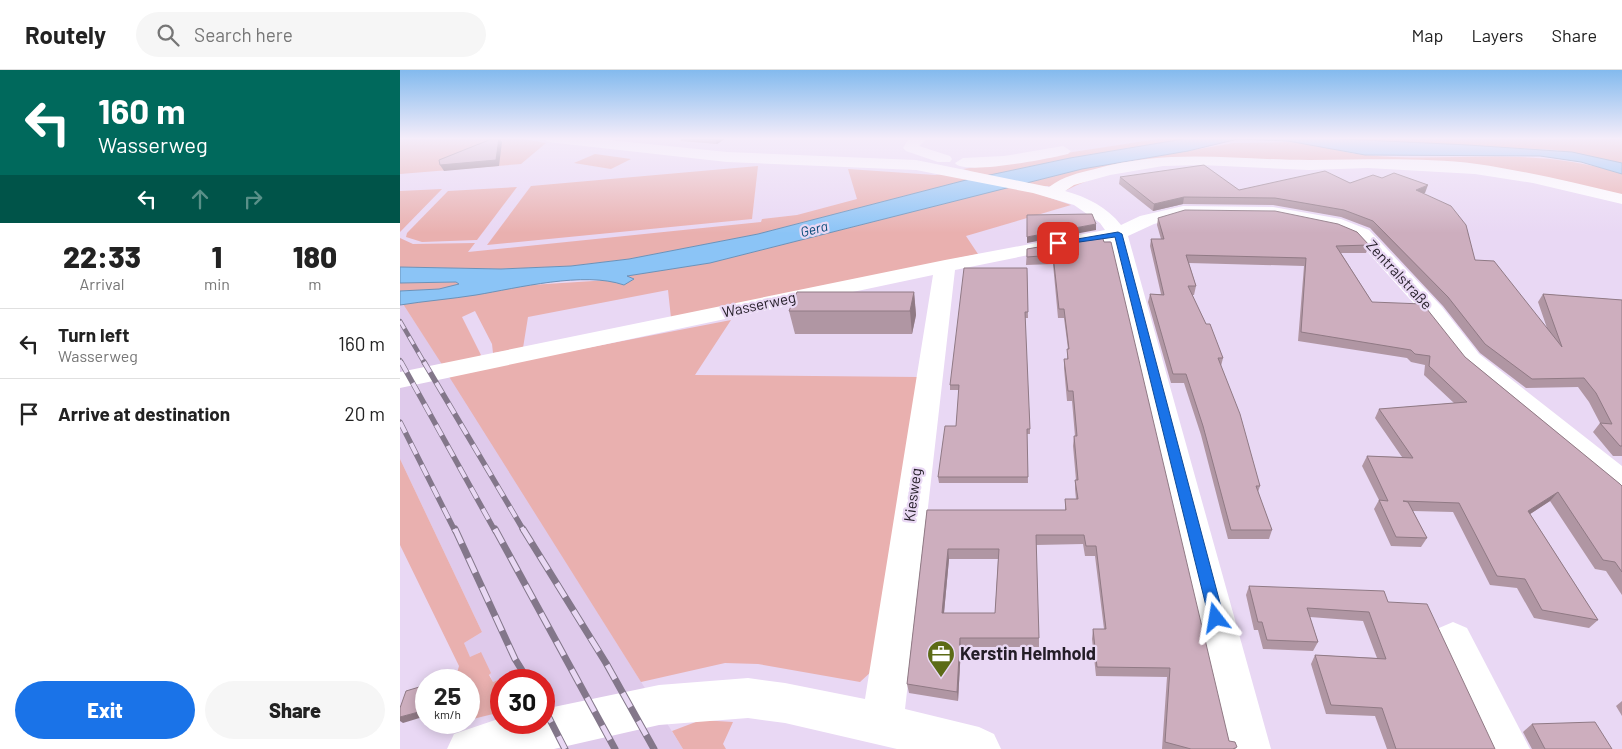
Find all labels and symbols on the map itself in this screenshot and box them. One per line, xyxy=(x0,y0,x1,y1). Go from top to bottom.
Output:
water label: Gera xyxy=(798,217,829,240)
pin xyxy=(1037,222,1079,264)
street label: Zentralstraße xyxy=(1363,236,1436,313)
street label: Wasserweg xyxy=(720,287,797,321)
street label: Kiesweg xyxy=(899,467,925,523)
position arrow xyxy=(1189,591,1241,643)
office icon: Kerstin Helmhold xyxy=(926,639,956,678)
place label: Kerstin Helmhold xyxy=(960,642,1096,664)
speed limit sign: 30 xyxy=(490,669,555,734)

